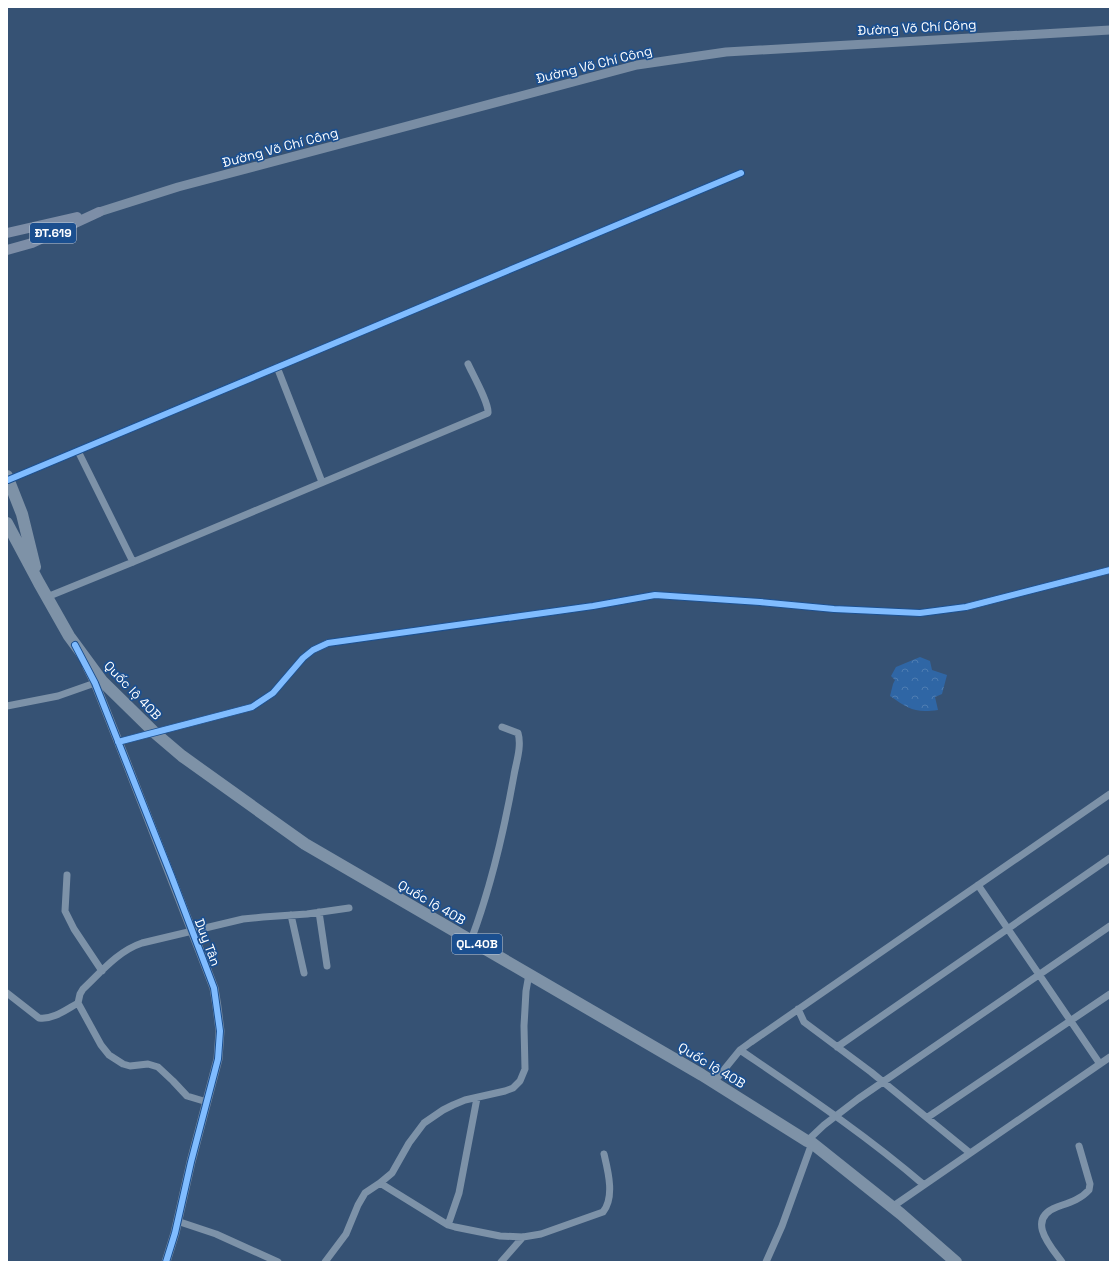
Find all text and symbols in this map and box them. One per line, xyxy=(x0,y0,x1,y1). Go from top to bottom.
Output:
street label: Đường Võ Chí Công xyxy=(857,16,977,39)
street label: Đường Võ Chí Công xyxy=(534,42,654,87)
street label: Đường Võ Chí Công xyxy=(220,124,340,171)
road number: ĐT.619 xyxy=(30,223,76,243)
street label: Quốc lộ 40B xyxy=(100,657,165,723)
street label: Quốc lộ 40B xyxy=(395,876,469,929)
street label: Duy Tân xyxy=(191,916,224,968)
road number: QL.40B xyxy=(452,934,502,954)
street label: Quốc lộ 40B xyxy=(675,1039,748,1092)

